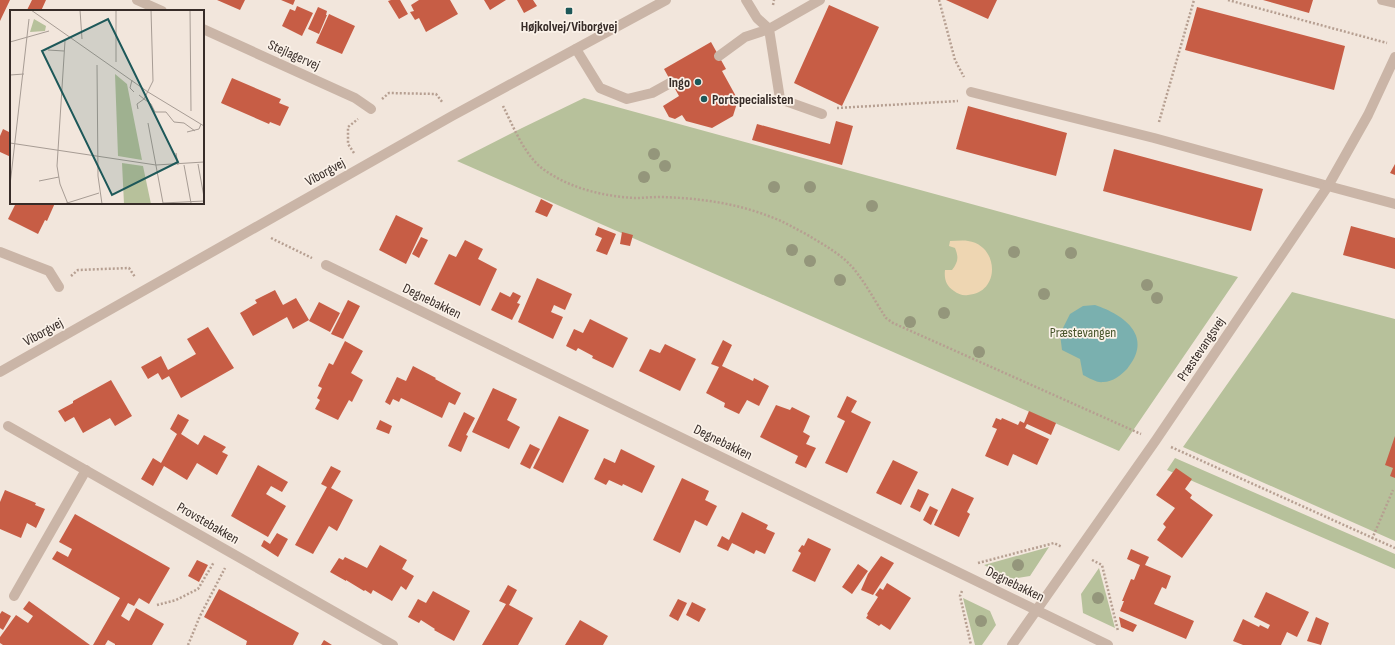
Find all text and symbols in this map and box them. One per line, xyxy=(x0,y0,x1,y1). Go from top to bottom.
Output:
marker: Højkolvej/Viborgvej xyxy=(564,6,574,16)
inset map xyxy=(10,10,204,204)
place label: Højkolvej/Viborgvej xyxy=(521,18,618,35)
street label: Stejlagervej xyxy=(265,36,323,74)
place label: Ingo xyxy=(669,74,690,91)
marker: Ingo xyxy=(693,77,703,87)
place label: Portspecialisten xyxy=(712,91,794,108)
marker: Portspecialisten xyxy=(699,94,709,104)
street label: Viborgvej xyxy=(302,154,348,190)
street label: Degnebakken xyxy=(400,280,464,322)
street label: Viborgvej xyxy=(20,314,66,350)
street label: Præstevangsvej xyxy=(1173,314,1229,384)
park label: Præstevangen xyxy=(1050,324,1116,341)
street label: Degnebakken xyxy=(691,421,755,463)
street label: Provstebakken xyxy=(174,498,242,548)
street label: Degnebakken xyxy=(983,563,1047,605)

